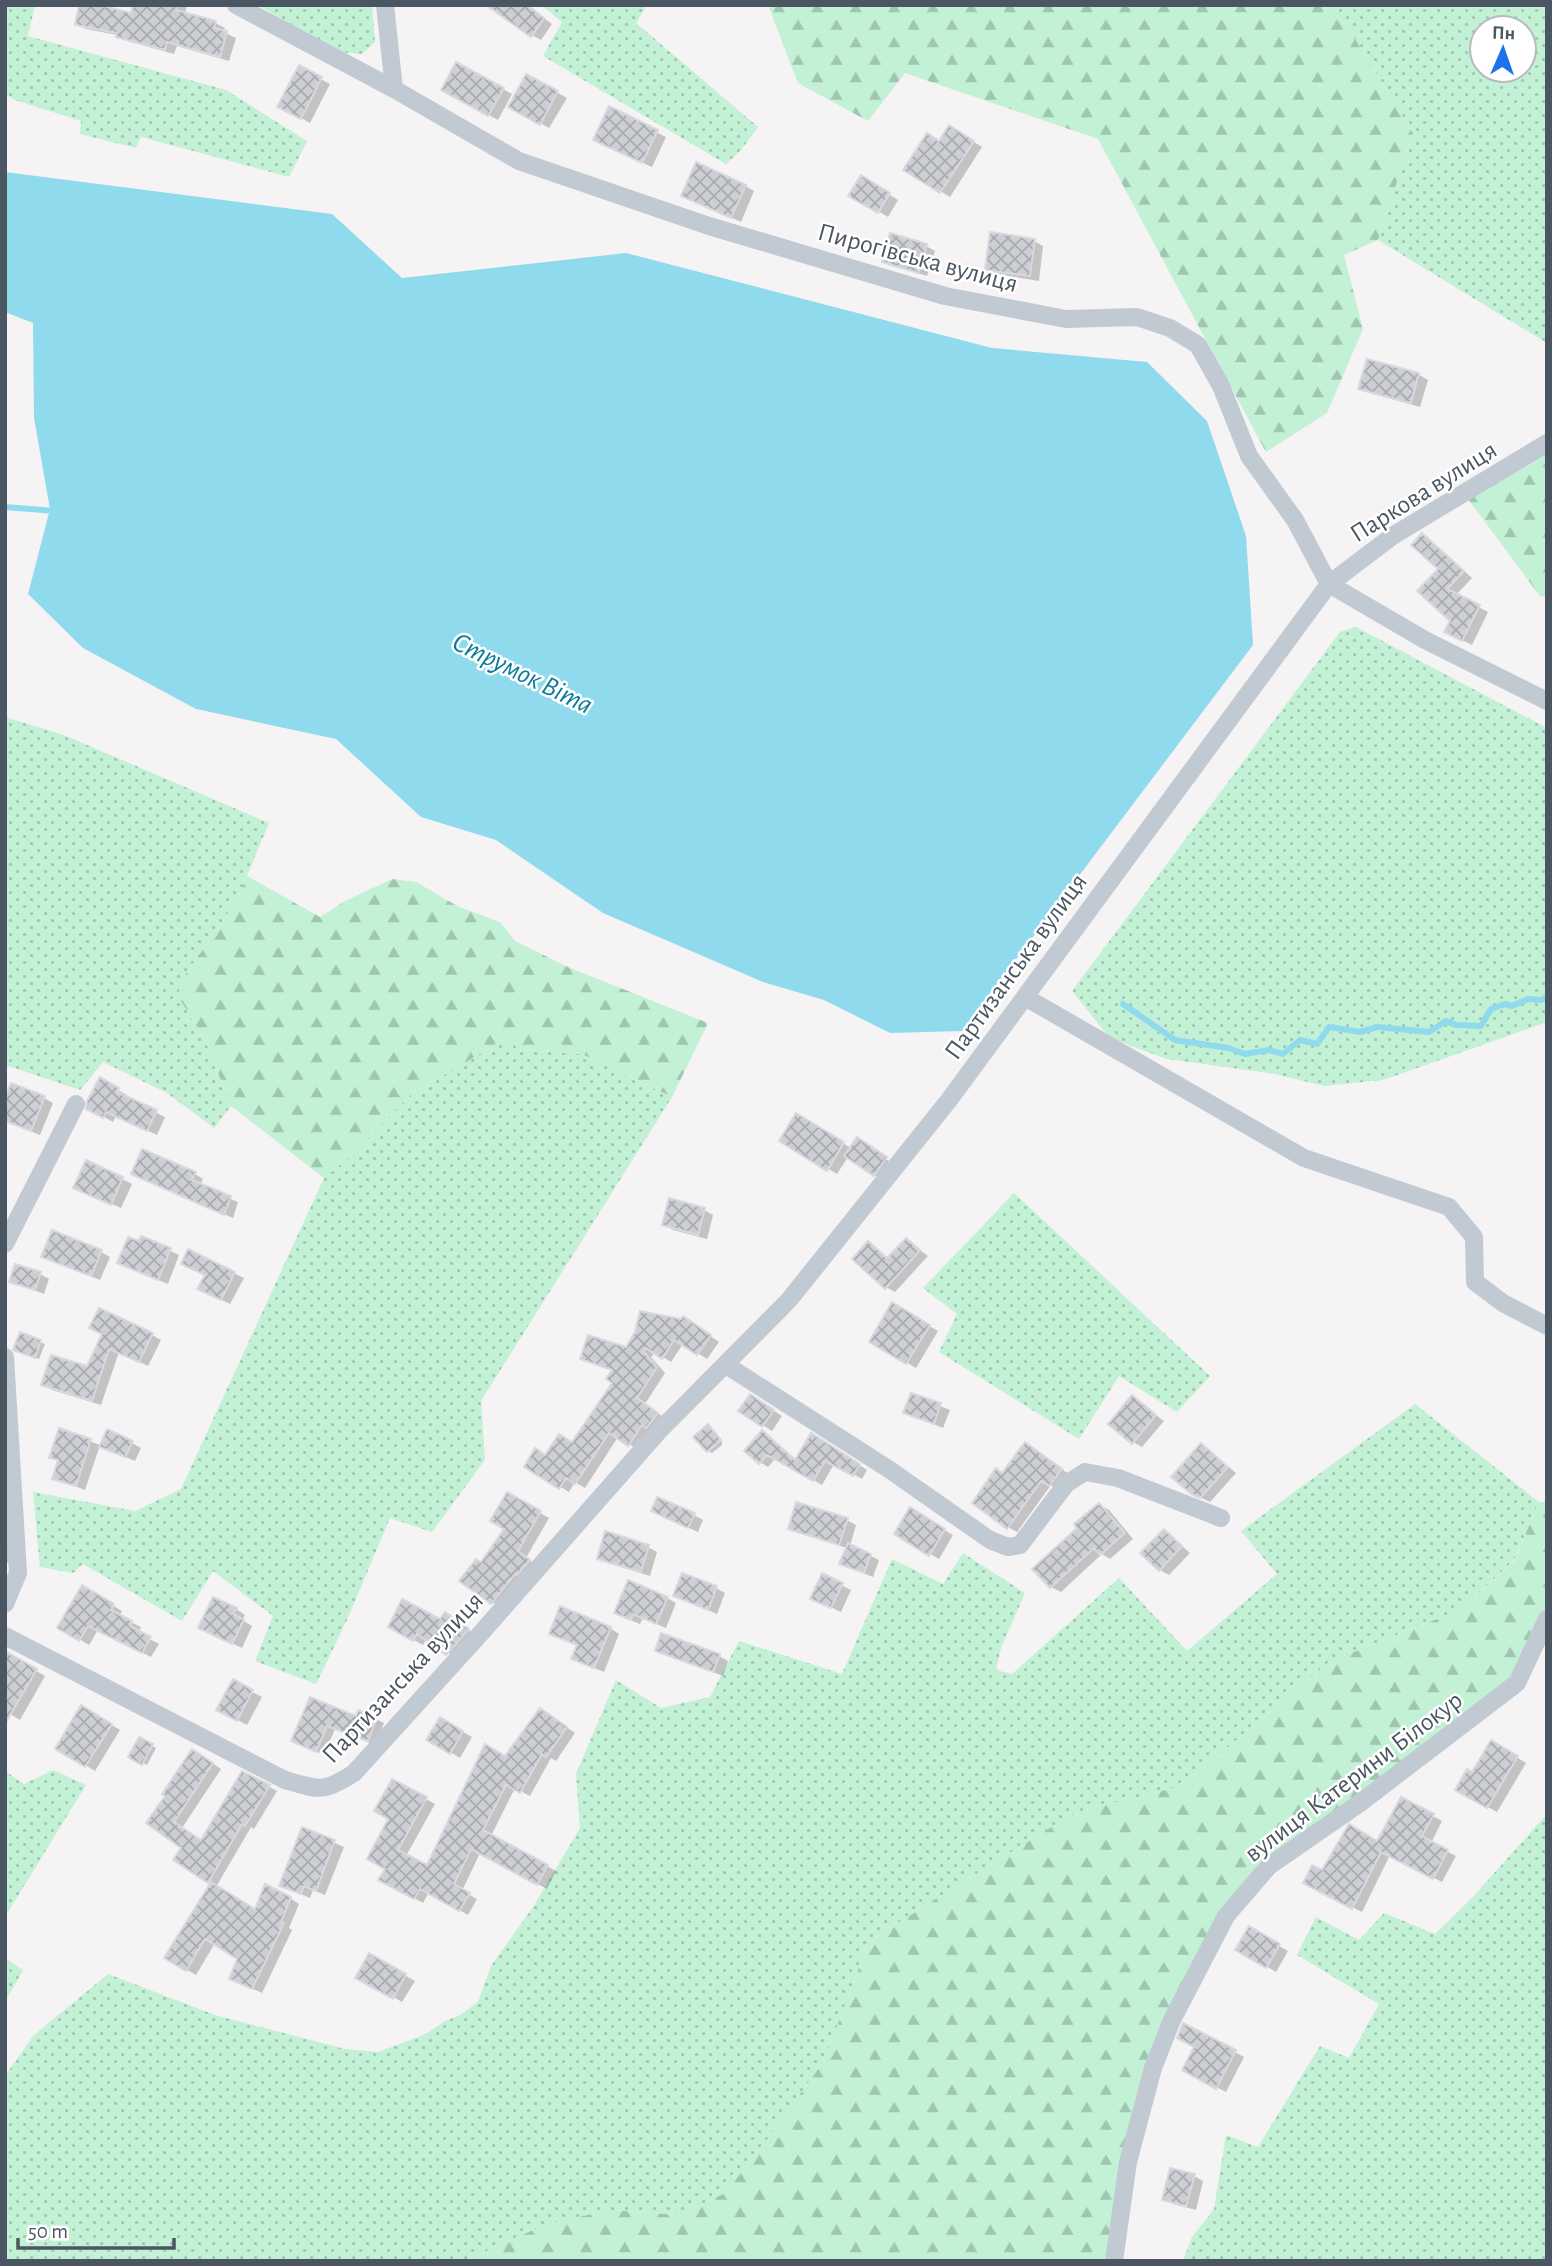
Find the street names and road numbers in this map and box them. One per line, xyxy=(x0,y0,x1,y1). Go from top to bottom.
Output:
street label: Пирогівська вулиця xyxy=(815,219,1021,297)
street label: Паркова вулиця xyxy=(1346,436,1501,547)
street label: Партизанська вулиця xyxy=(940,869,1092,1064)
street label: Партизанська вулиця xyxy=(317,1587,488,1768)
street label: вулиця Катерини Білокур xyxy=(1240,1687,1467,1867)

